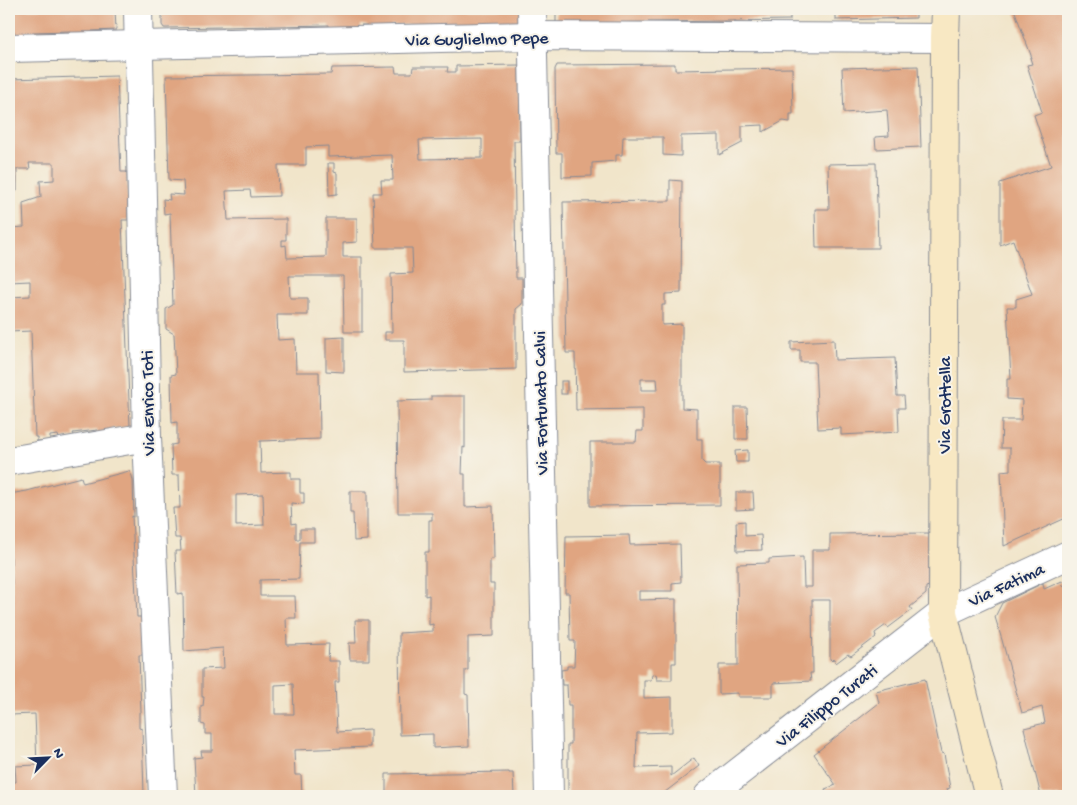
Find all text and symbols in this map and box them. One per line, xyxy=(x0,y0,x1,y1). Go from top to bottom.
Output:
street label: Via Guglielmo Pepe xyxy=(404,29,549,52)
street label: Via Fortunato Calvi xyxy=(531,331,554,476)
street label: Via Enrico Toti xyxy=(138,350,161,457)
street label: Via Grottella xyxy=(936,355,957,455)
street label: Via Fatima xyxy=(965,559,1049,613)
street label: Via Filippo Turati xyxy=(772,661,883,754)
north arrow xyxy=(22,732,72,782)
text: N xyxy=(48,746,67,761)

